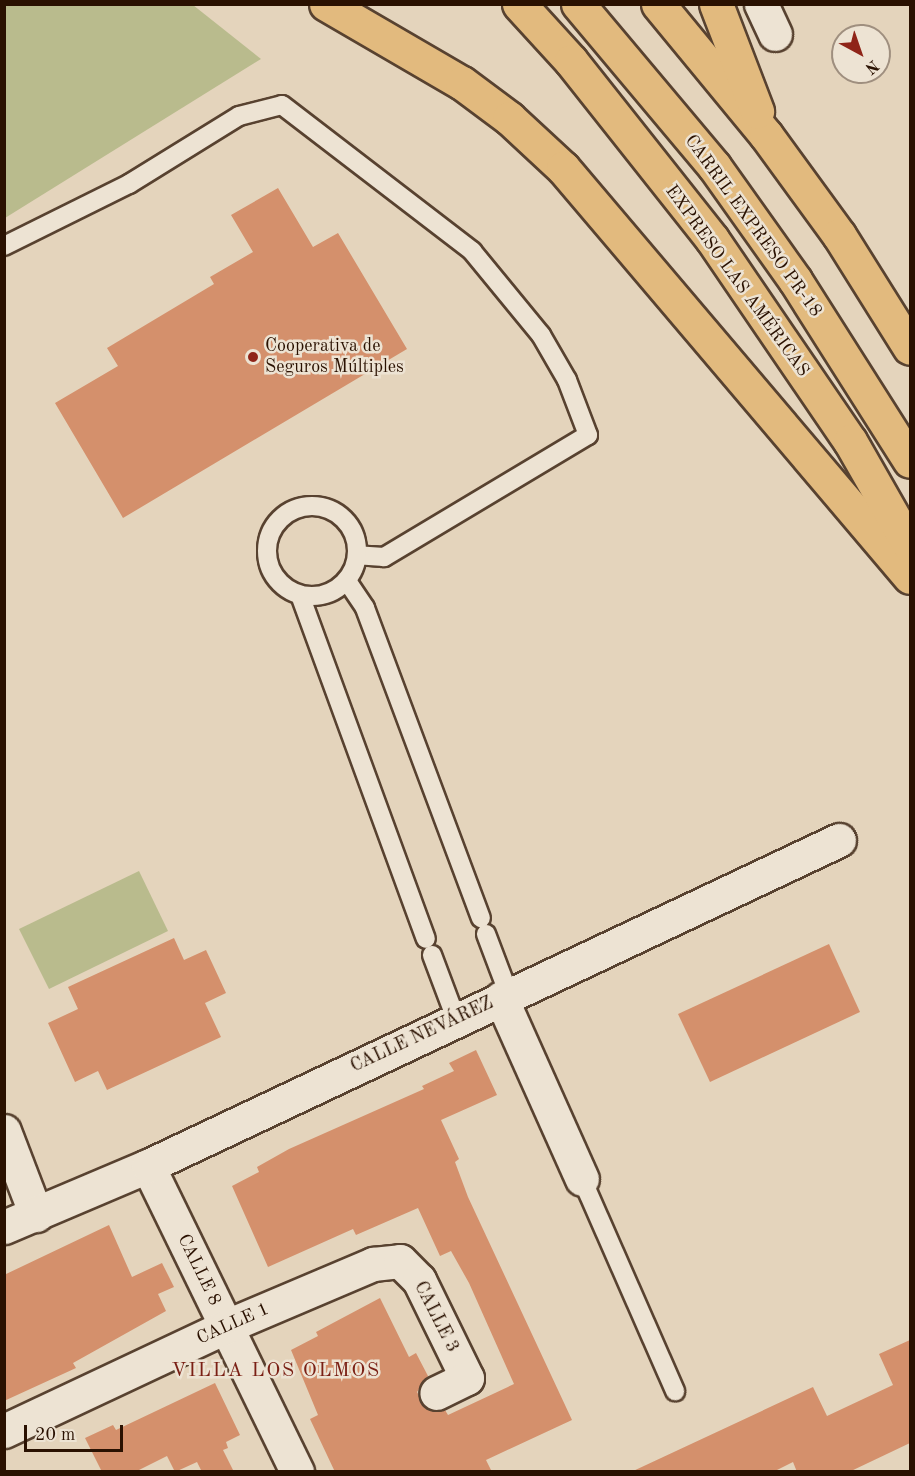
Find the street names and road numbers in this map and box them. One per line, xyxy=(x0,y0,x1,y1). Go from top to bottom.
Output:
street label: CARRIL EXPRESO PR-18 xyxy=(680,131,826,321)
street label: EXPRESO LAS AMÉRICAS xyxy=(660,181,814,381)
street label: CALLE NEVÁREZ xyxy=(347,992,497,1078)
street label: CALLE 8 xyxy=(172,1231,226,1309)
street label: CALLE 3 xyxy=(409,1278,463,1356)
street label: CALLE 1 xyxy=(193,1298,273,1350)

